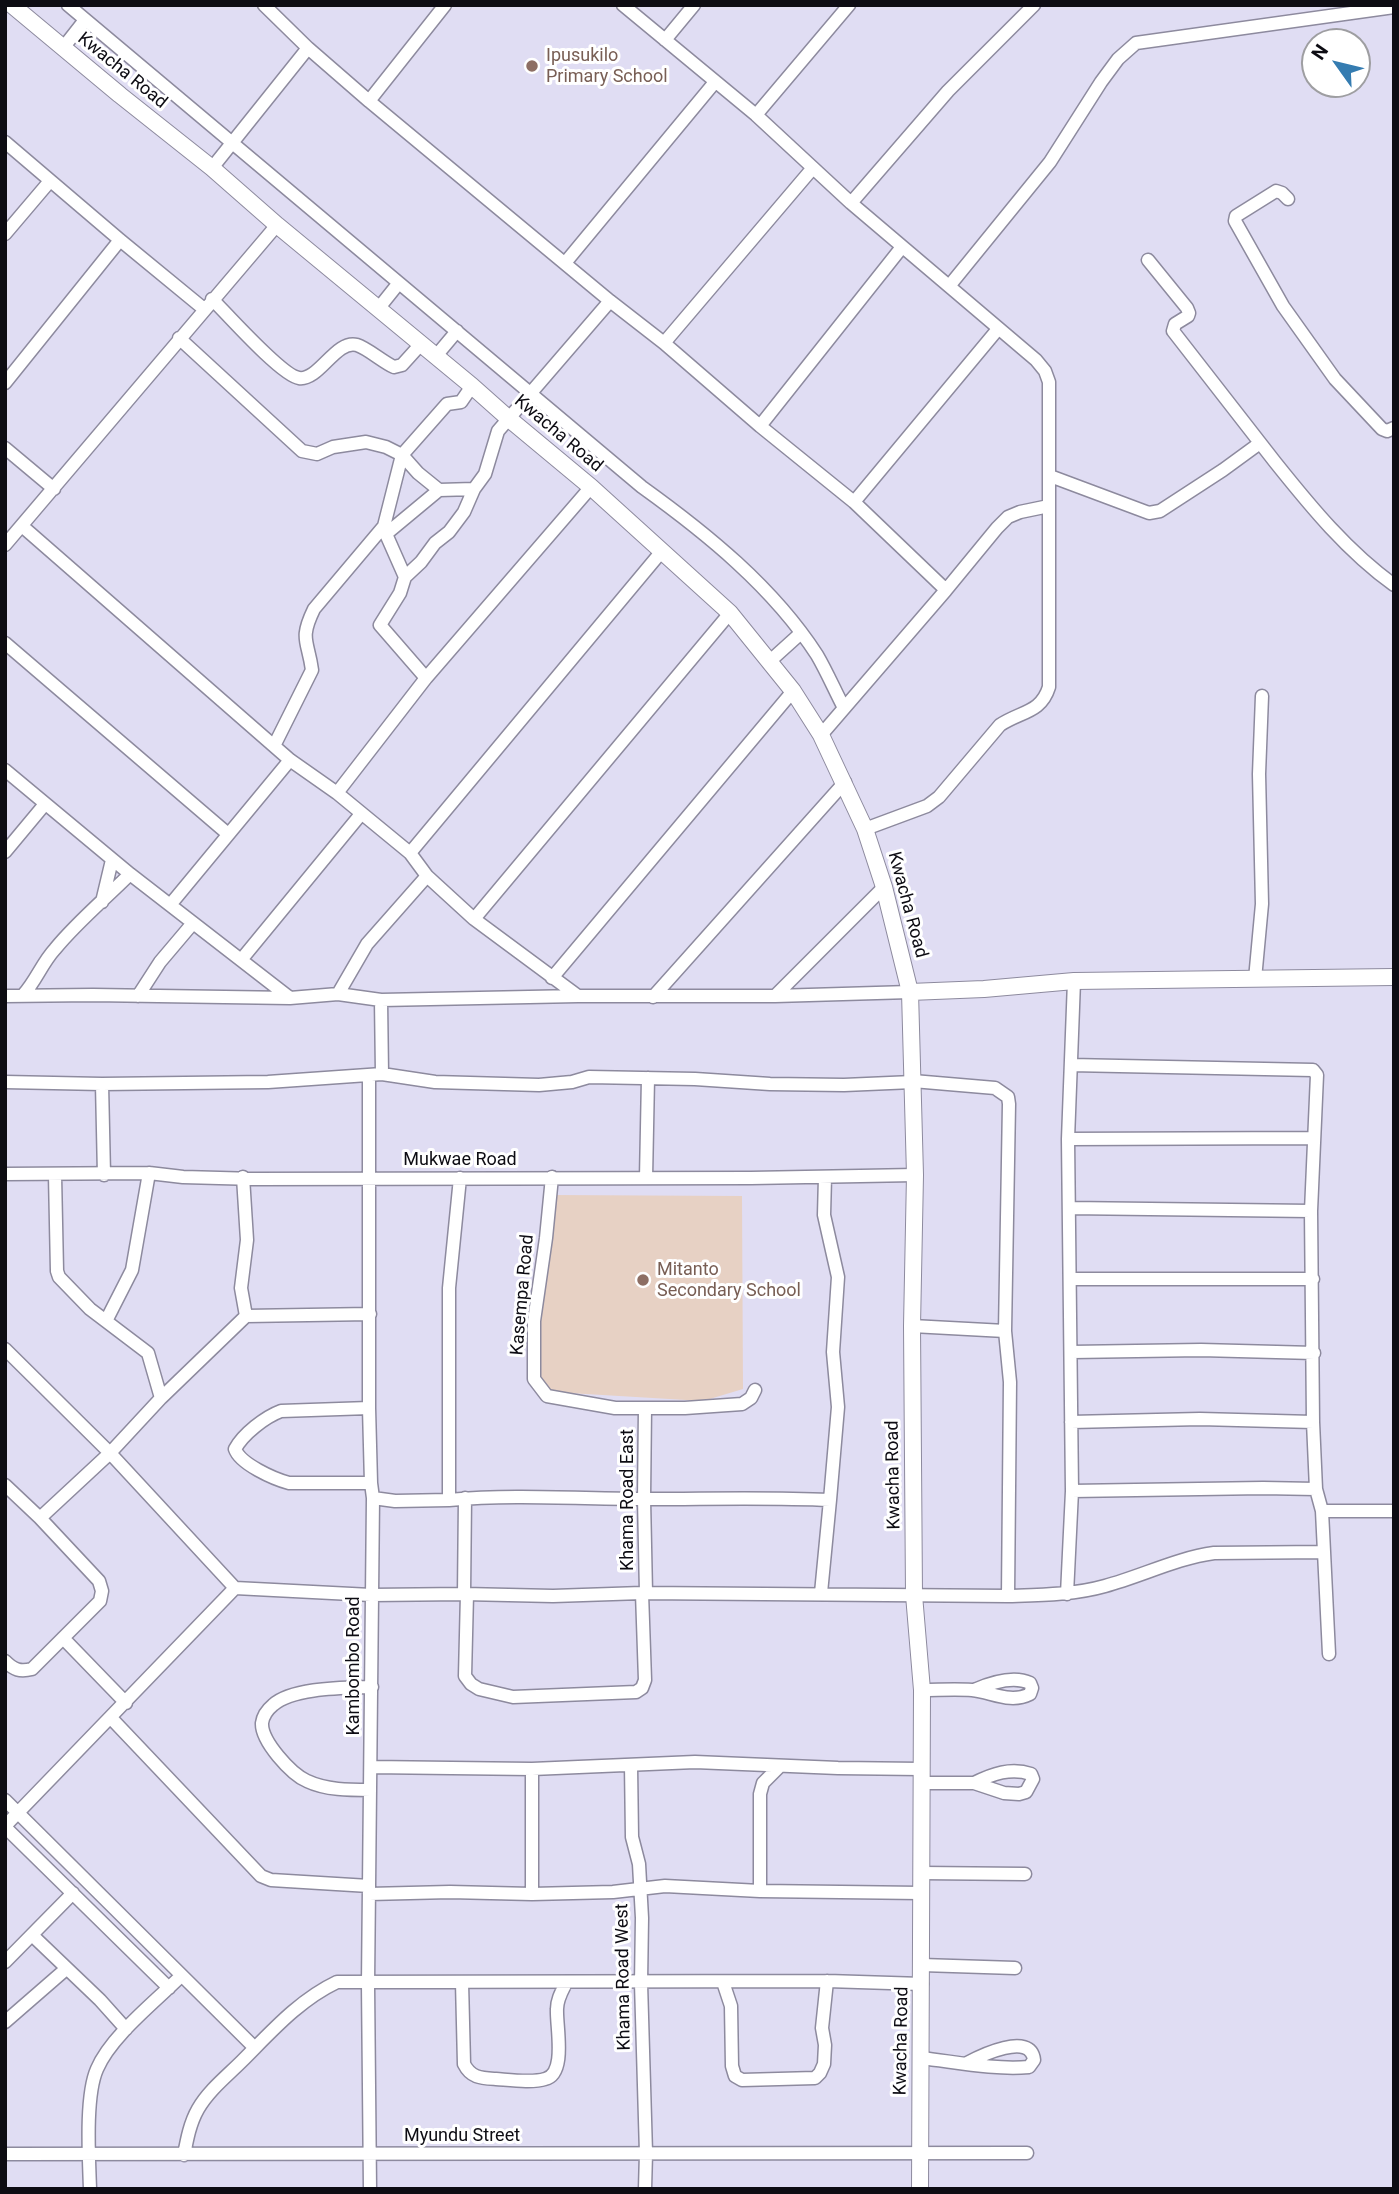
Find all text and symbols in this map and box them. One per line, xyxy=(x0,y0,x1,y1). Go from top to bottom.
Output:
street label: Kwacha Road xyxy=(73,28,171,114)
north arrow xyxy=(1301,28,1371,98)
text: N xyxy=(1307,40,1333,64)
place label: Ipusukilo Primary School xyxy=(546,45,668,88)
marker: Ipusukilo Primary School xyxy=(524,58,540,74)
street label: Kwacha Road xyxy=(509,391,607,477)
street label: Kwacha Road xyxy=(882,850,932,960)
street label: Mukwae Road xyxy=(403,1149,517,1171)
street label: Kasempa Road xyxy=(507,1234,539,1356)
place label: Mitanto Secondary School xyxy=(657,1259,801,1302)
marker: Mitanto Secondary School xyxy=(635,1272,651,1288)
street label: Kwacha Road xyxy=(882,1420,906,1530)
street label: Khama Road East xyxy=(617,1429,639,1571)
street label: Kambombo Road xyxy=(343,1596,365,1736)
street label: Khama Road West xyxy=(612,1903,636,2051)
street label: Kwacha Road xyxy=(890,1986,914,2096)
street label: Myundu Street xyxy=(404,2125,520,2147)

